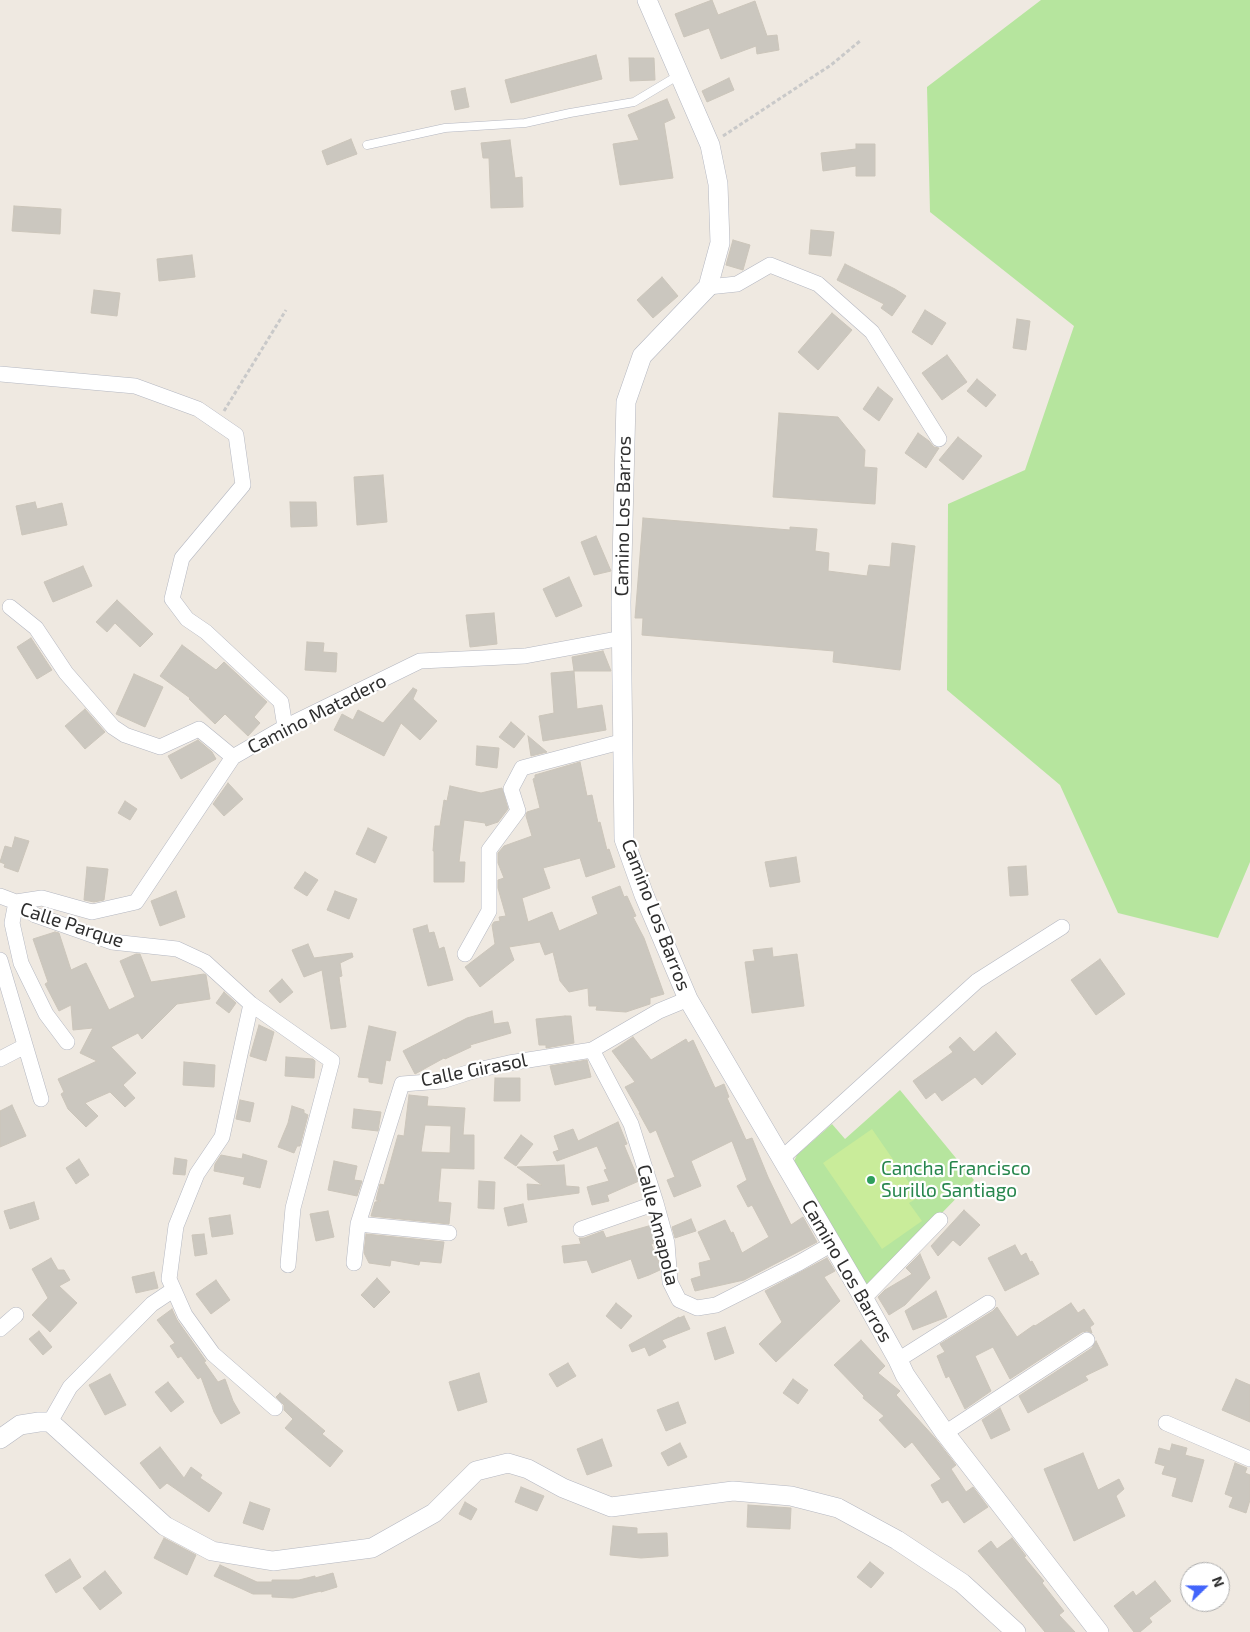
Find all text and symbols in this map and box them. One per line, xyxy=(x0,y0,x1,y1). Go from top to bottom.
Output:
street label: Camino Los Barros xyxy=(610,435,636,597)
street label: Camino Matadero xyxy=(244,669,390,759)
street label: Camino Los Barros xyxy=(617,836,695,994)
street label: Calle Parque xyxy=(17,897,127,953)
street label: Calle Girasol xyxy=(419,1049,529,1091)
place label: Cancha Francisco Surillo Santiago xyxy=(881,1158,1031,1202)
street label: Calle Amapola xyxy=(632,1162,684,1288)
marker: Cancha Francisco Surillo Santiago xyxy=(865,1174,877,1186)
street label: Camino Los Barros xyxy=(797,1196,897,1346)
north arrow xyxy=(1180,1562,1230,1612)
text: N xyxy=(1209,1574,1228,1589)

